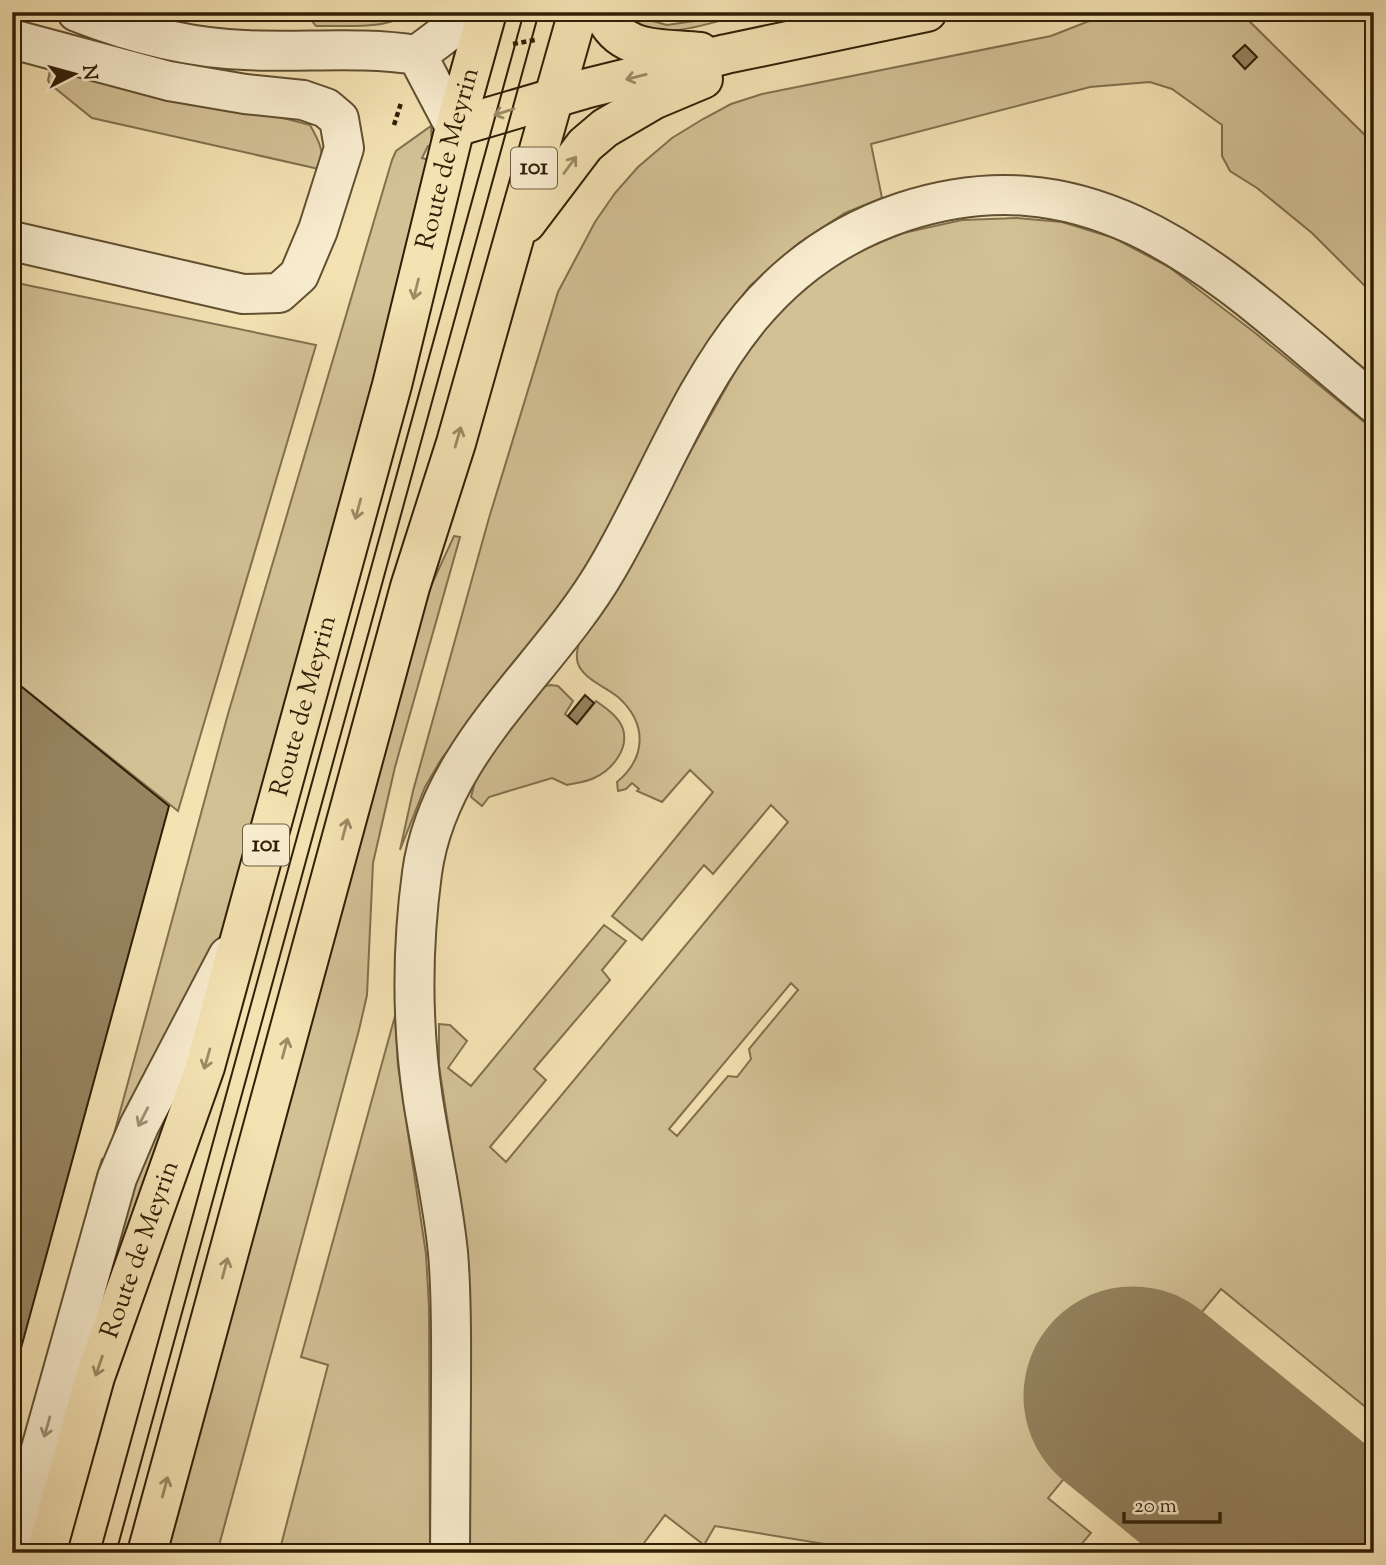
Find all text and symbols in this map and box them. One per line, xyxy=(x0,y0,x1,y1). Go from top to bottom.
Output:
north arrow xyxy=(38,38,108,108)
street label: Route de Meyrin xyxy=(407,63,489,253)
text: N xyxy=(74,64,103,81)
one-way arrow xyxy=(625,71,648,84)
one-way arrow xyxy=(494,107,516,119)
road number: 101 xyxy=(511,148,557,188)
one-way arrow xyxy=(563,156,577,175)
one-way arrow xyxy=(408,277,421,299)
one-way arrow xyxy=(452,426,465,448)
one-way arrow xyxy=(351,497,364,519)
street label: Route de Meyrin xyxy=(261,611,347,801)
one-way arrow xyxy=(339,818,352,840)
road number: 101 xyxy=(243,824,289,866)
one-way arrow xyxy=(279,1037,292,1060)
one-way arrow xyxy=(199,1047,212,1069)
one-way arrow xyxy=(136,1106,150,1127)
street label: Route de Meyrin xyxy=(92,1155,189,1344)
one-way arrow xyxy=(219,1257,232,1279)
one-way arrow xyxy=(92,1354,104,1376)
one-way arrow xyxy=(40,1416,53,1438)
one-way arrow xyxy=(159,1476,172,1498)
scale bar xyxy=(1124,1481,1220,1525)
text: 20 m xyxy=(1134,1492,1177,1522)

